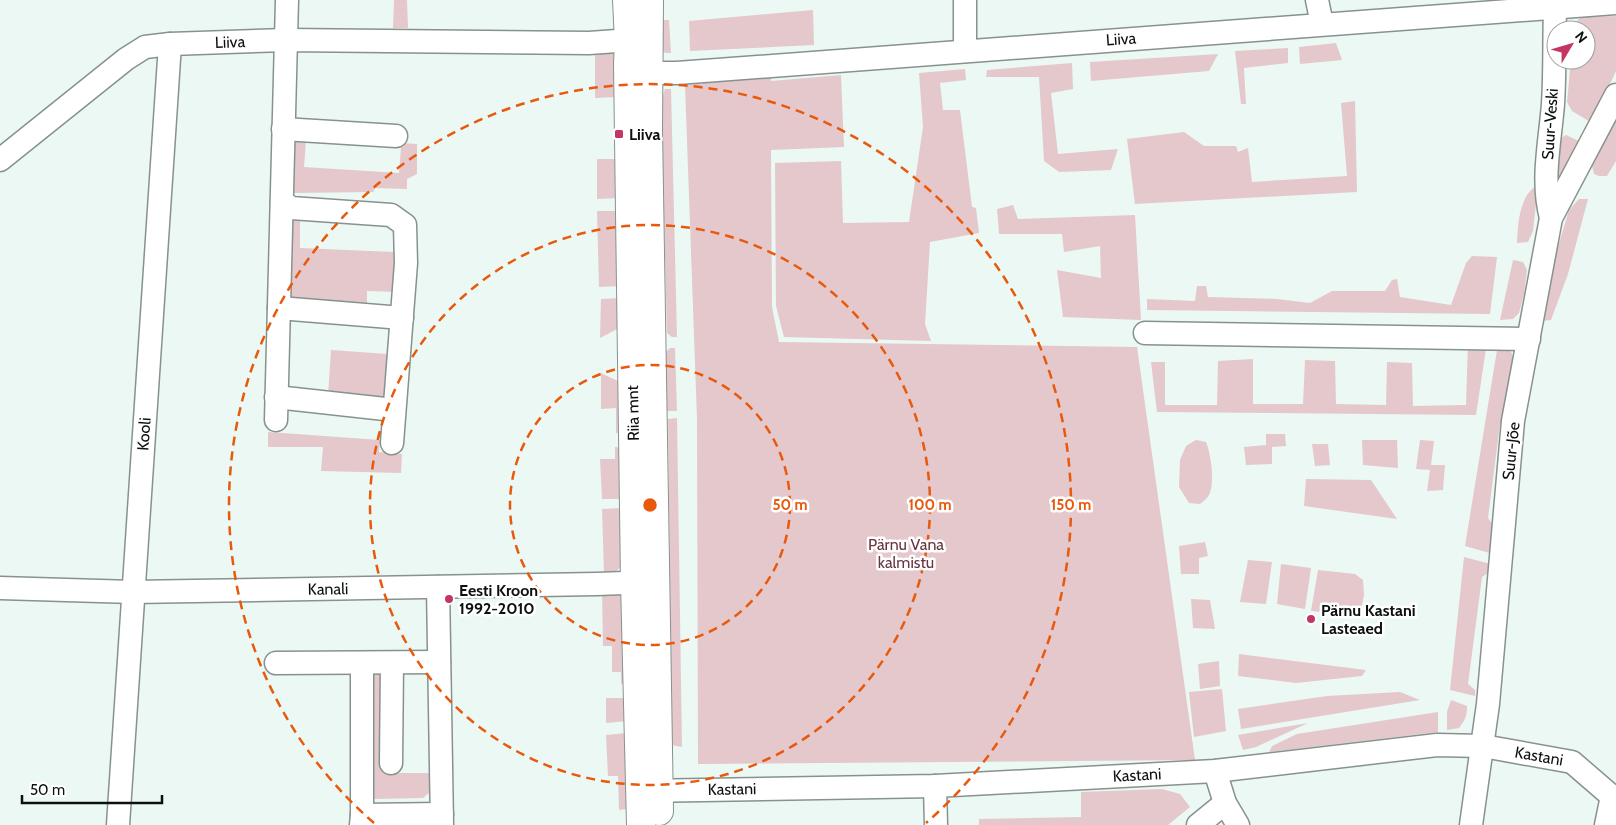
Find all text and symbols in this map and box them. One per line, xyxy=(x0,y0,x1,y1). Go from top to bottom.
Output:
north arrow xyxy=(1546,20,1596,70)
street label: Liiva xyxy=(1105,28,1137,50)
text: N xyxy=(1571,28,1591,46)
street label: Liiva xyxy=(215,32,246,52)
street label: Suur-Veski xyxy=(1538,88,1562,160)
place label: Liiva xyxy=(629,125,661,144)
marker: Liiva xyxy=(613,128,625,140)
street label: Riia mnt xyxy=(623,384,643,441)
street label: Kooli xyxy=(133,417,155,451)
street label: Suur-Jõe xyxy=(1499,421,1523,481)
centre of rings xyxy=(641,496,659,514)
text: 50 m xyxy=(772,496,808,514)
text: 100 m xyxy=(908,496,952,514)
text: 150 m xyxy=(1051,496,1091,514)
park label: Pärnu Vana kalmistu xyxy=(868,535,944,572)
street label: Kanali xyxy=(308,579,348,599)
place label: Eesti Kroon 1992-2010 xyxy=(459,581,538,618)
marker: Eesti Kroon 1992-2010 xyxy=(443,593,455,605)
place label: Pärnu Kastani Lasteaed xyxy=(1321,601,1416,638)
marker: Pärnu Kastani Lasteaed xyxy=(1305,613,1317,625)
street label: Kastani xyxy=(1513,742,1565,770)
street label: Kastani xyxy=(1112,764,1162,786)
scale bar xyxy=(22,772,162,804)
street label: Kastani xyxy=(707,779,757,799)
text: 50 m xyxy=(30,781,65,799)

